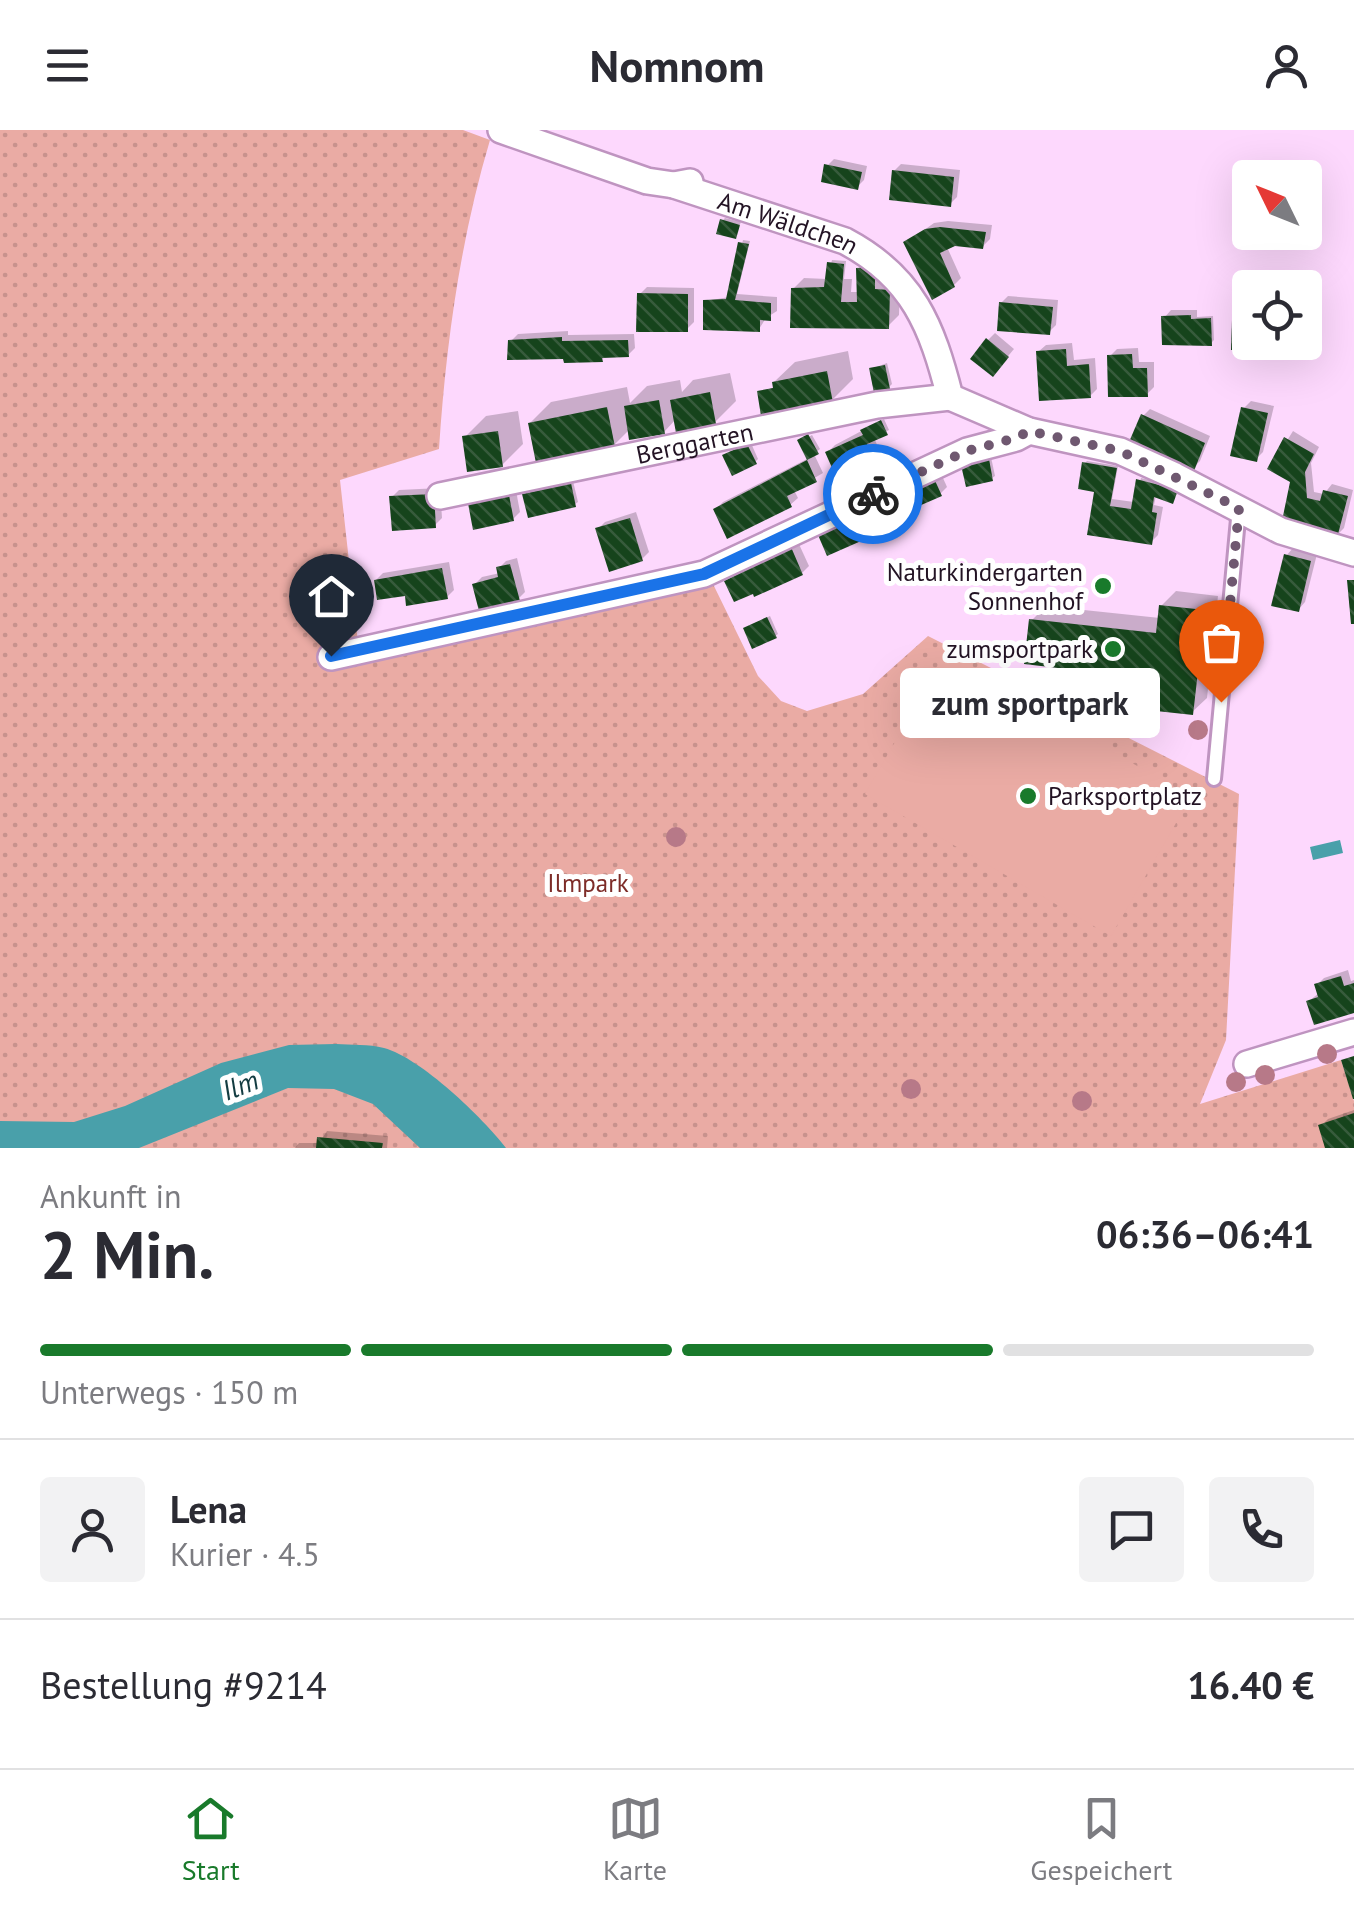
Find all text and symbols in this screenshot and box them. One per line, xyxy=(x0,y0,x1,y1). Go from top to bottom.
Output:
text: Nomnom xyxy=(590,36,764,94)
icon: menu xyxy=(40,38,95,93)
icon: person xyxy=(1259,38,1314,93)
north arrow xyxy=(1232,160,1322,250)
map controls xyxy=(1232,160,1322,360)
street label: Am Wäldchen xyxy=(714,184,864,261)
button: locate xyxy=(1232,270,1322,360)
street label: Berggarten xyxy=(633,415,756,471)
courier xyxy=(823,444,923,544)
icon: bike xyxy=(846,467,901,522)
pin xyxy=(289,554,374,657)
place label: Naturkindergarten Sonnenhof xyxy=(887,556,1084,617)
icon: home xyxy=(304,569,359,624)
marker: Naturkindergarten Sonnenhof xyxy=(1092,575,1114,597)
pin xyxy=(1179,600,1264,703)
icon: bag xyxy=(1194,615,1249,670)
place label: zumsportpark xyxy=(946,633,1093,665)
marker: zumsportpark xyxy=(1102,638,1124,660)
callout: zum sportpark xyxy=(901,667,1161,737)
text: zum sportpark xyxy=(931,682,1129,724)
place label: Parksportplatz xyxy=(1048,780,1202,812)
marker: Parksportplatz xyxy=(1017,785,1039,807)
park label: Ilmpark xyxy=(547,867,629,899)
water label: Ilm xyxy=(216,1061,264,1108)
text: Ankunft in xyxy=(40,1175,181,1217)
text: 06:36–06:41 xyxy=(1096,1209,1314,1258)
text: 2 Min. xyxy=(40,1212,214,1296)
text: Unterwegs · 150 m xyxy=(40,1371,298,1413)
button: person xyxy=(40,1477,145,1582)
button: chat xyxy=(1079,1477,1184,1582)
button: phone xyxy=(1209,1477,1314,1582)
text: Lena xyxy=(170,1484,247,1533)
text: Kurier · 4.5 xyxy=(170,1533,320,1575)
text: Bestellung #9214 xyxy=(40,1660,327,1709)
text: 16.40 € xyxy=(1187,1660,1314,1709)
tab: Start xyxy=(182,1791,240,1888)
tab: Karte xyxy=(603,1791,667,1888)
tab: Gespeichert xyxy=(1030,1791,1172,1888)

